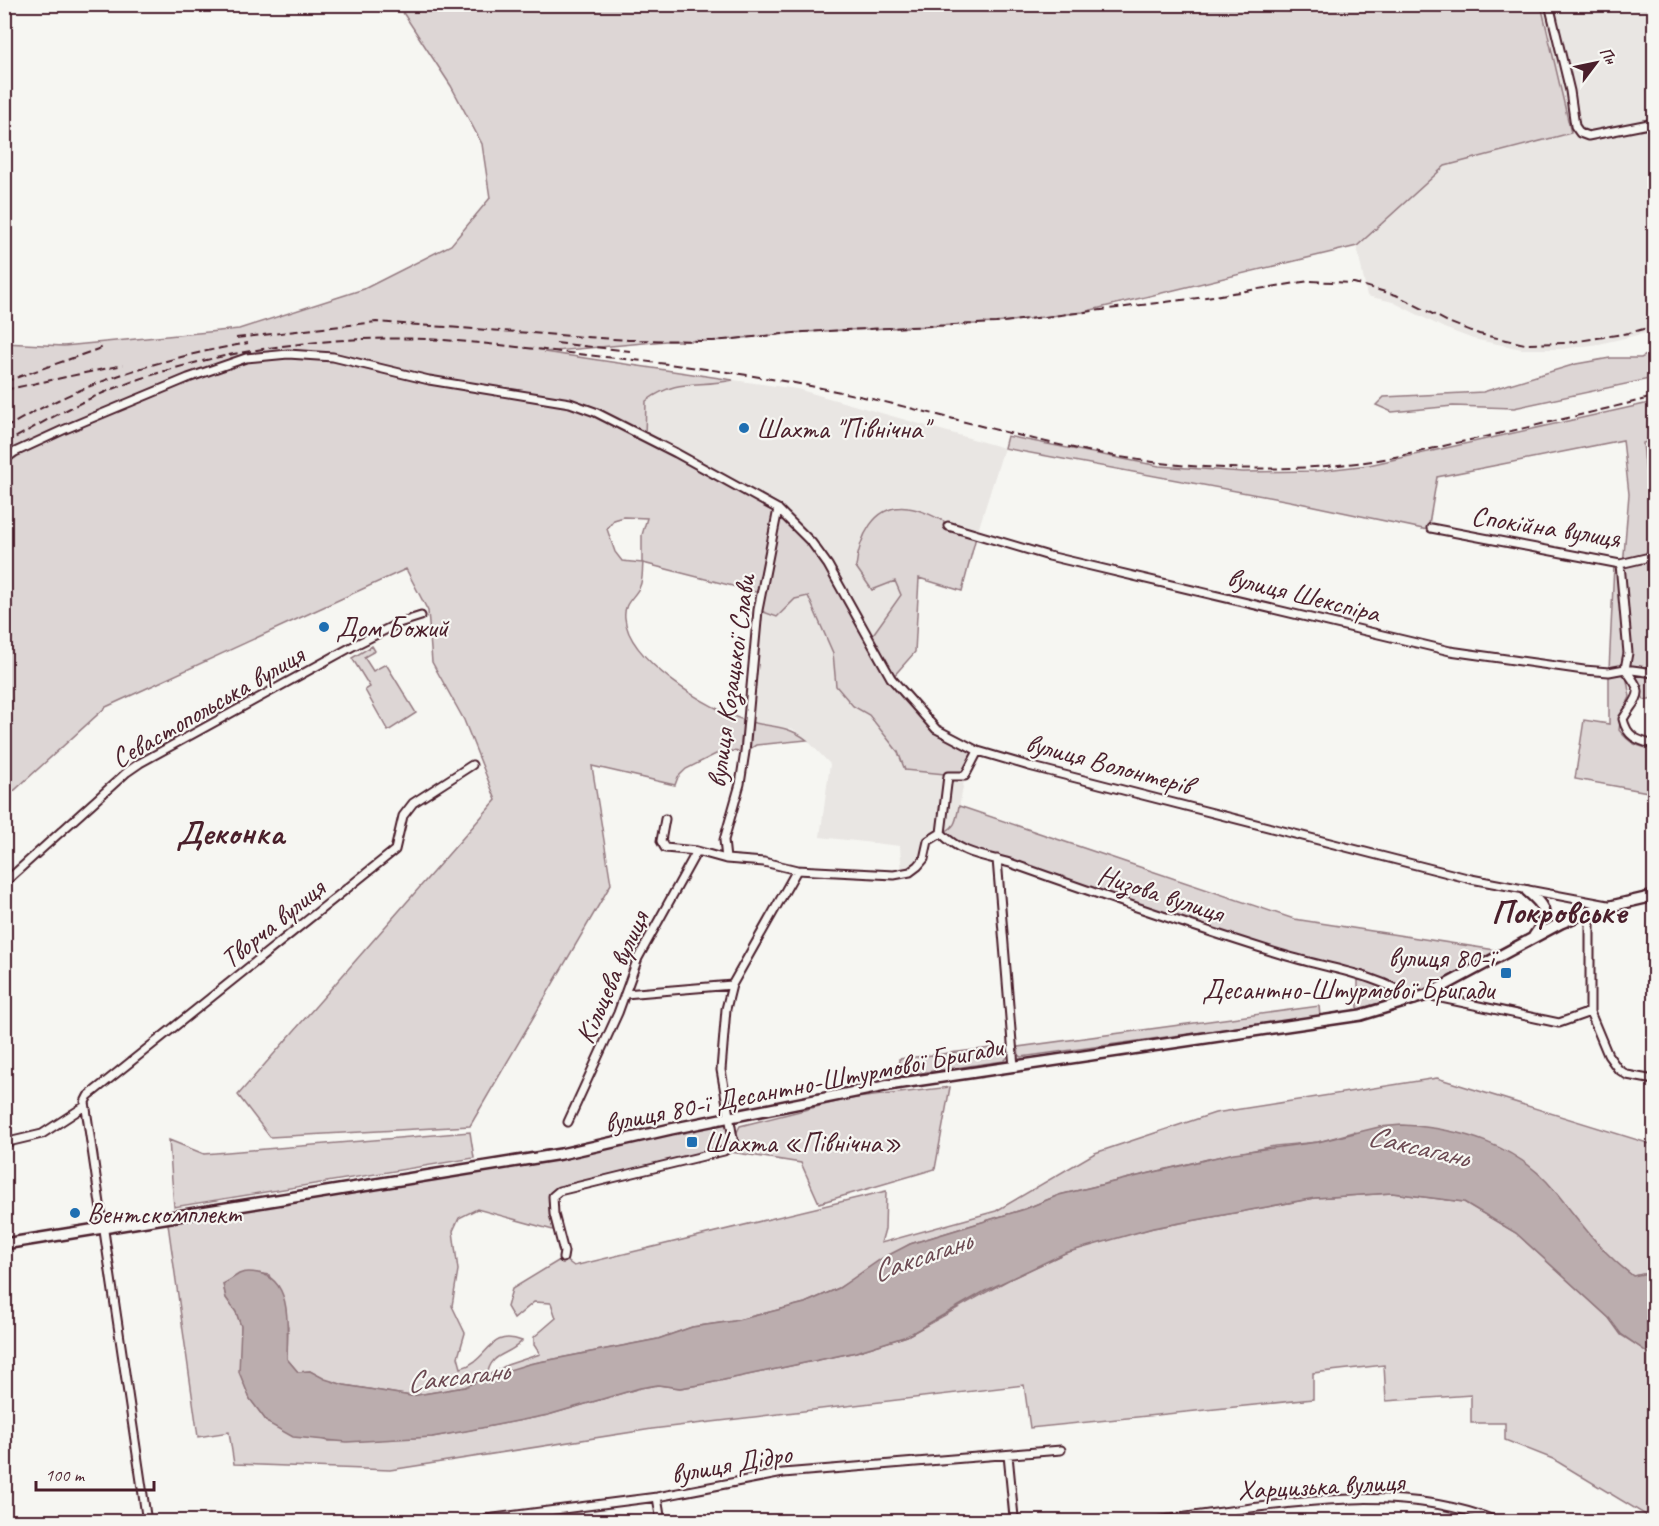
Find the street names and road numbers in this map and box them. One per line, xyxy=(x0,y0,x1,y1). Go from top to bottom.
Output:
street label: Спокійна вулиця xyxy=(1469,497,1624,556)
street label: вулиця Шекспіра xyxy=(1224,559,1385,631)
street label: вулиця Козацької Слави xyxy=(698,571,764,790)
street label: Севастопольська вулиця xyxy=(105,636,312,776)
street label: вулиця Волонтерів xyxy=(1022,725,1202,804)
street label: Низова вулиця xyxy=(1093,857,1231,932)
street label: Творча вулиця xyxy=(213,869,333,976)
street label: Кільцева вулиця xyxy=(567,904,657,1049)
street label: вулиця 80-ї Десантно-Штурмової Бригади xyxy=(601,1028,1008,1140)
street label: вулиця Дідро xyxy=(668,1435,796,1491)
street label: Харцизька вулиця xyxy=(1237,1464,1407,1507)

